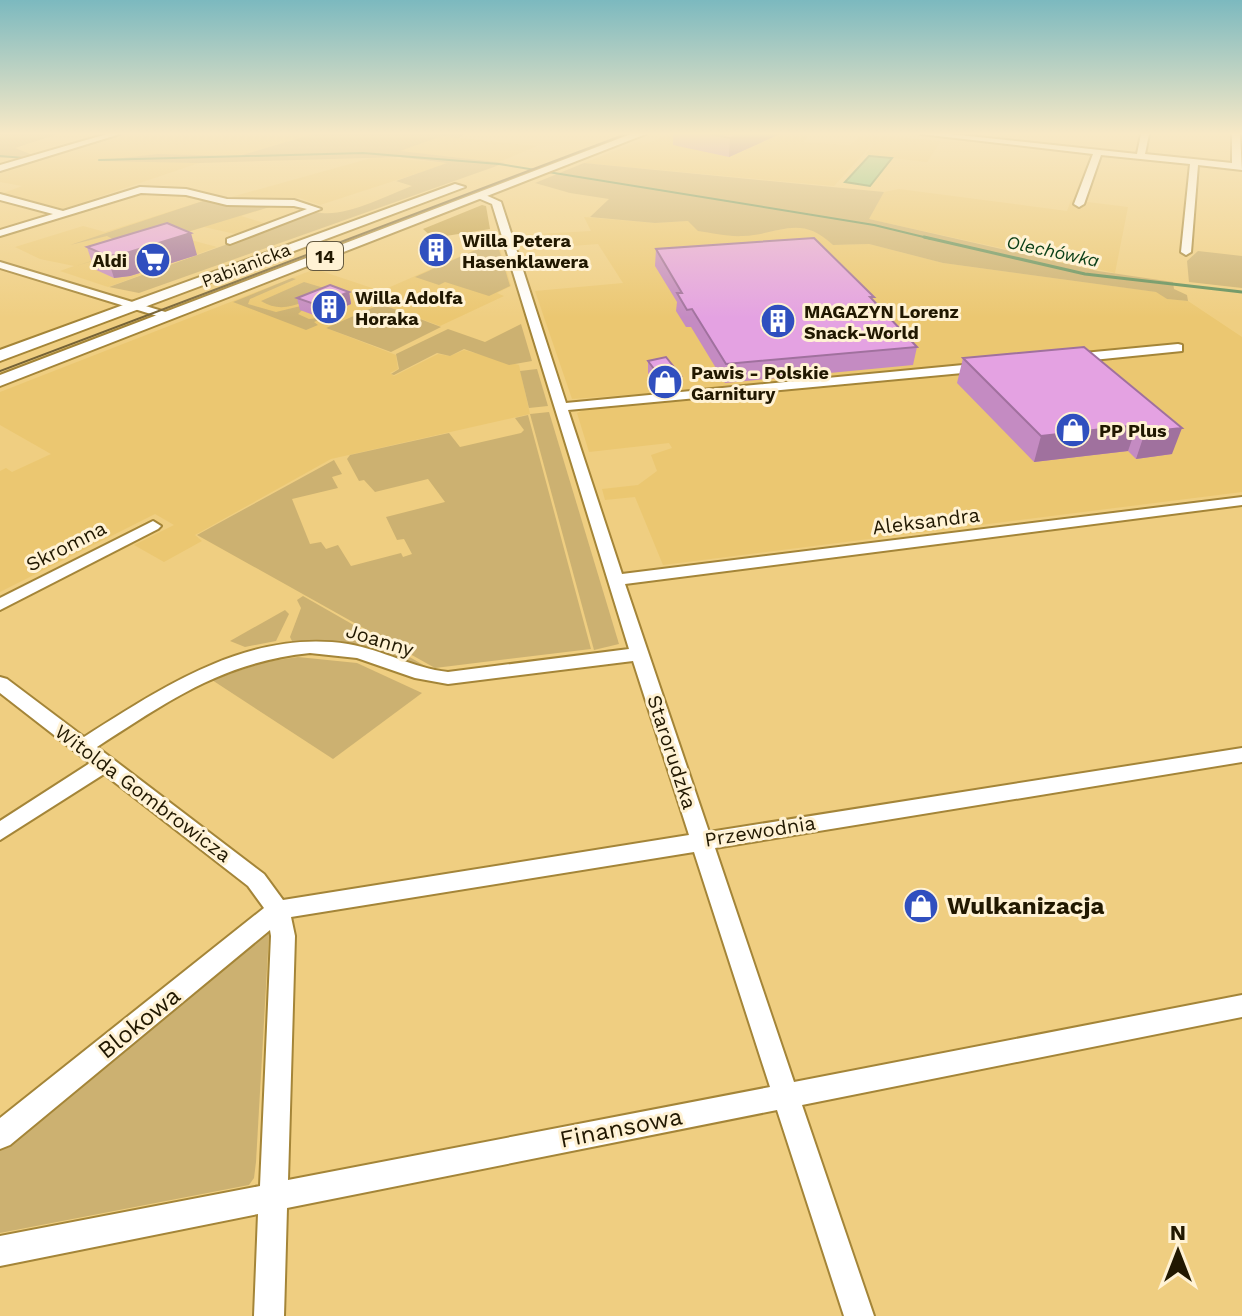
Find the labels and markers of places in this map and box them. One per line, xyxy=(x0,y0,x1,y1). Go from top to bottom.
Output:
place label: Willa Petera Hasenklawera xyxy=(462,230,589,272)
building icon: Willa Petera Hasenklawera xyxy=(417,231,455,269)
supermarket icon: Aldi xyxy=(134,241,172,279)
place label: Aldi xyxy=(92,250,127,271)
place label: Willa Adolfa Horaka xyxy=(355,287,463,329)
building icon: Willa Adolfa Horaka xyxy=(310,288,348,326)
place label: MAGAZYN Lorenz Snack-World xyxy=(804,301,959,343)
building icon: MAGAZYN Lorenz Snack-World xyxy=(759,302,797,340)
place label: Pawis - Polskie Garnitury xyxy=(691,362,829,404)
shop icon: Pawis - Polskie Garnitury xyxy=(646,363,684,401)
shop icon: PP Plus xyxy=(1054,411,1092,449)
place label: PP Plus xyxy=(1099,420,1167,441)
shop icon: Wulkanizacja xyxy=(902,887,940,925)
place label: Wulkanizacja xyxy=(947,892,1104,920)

